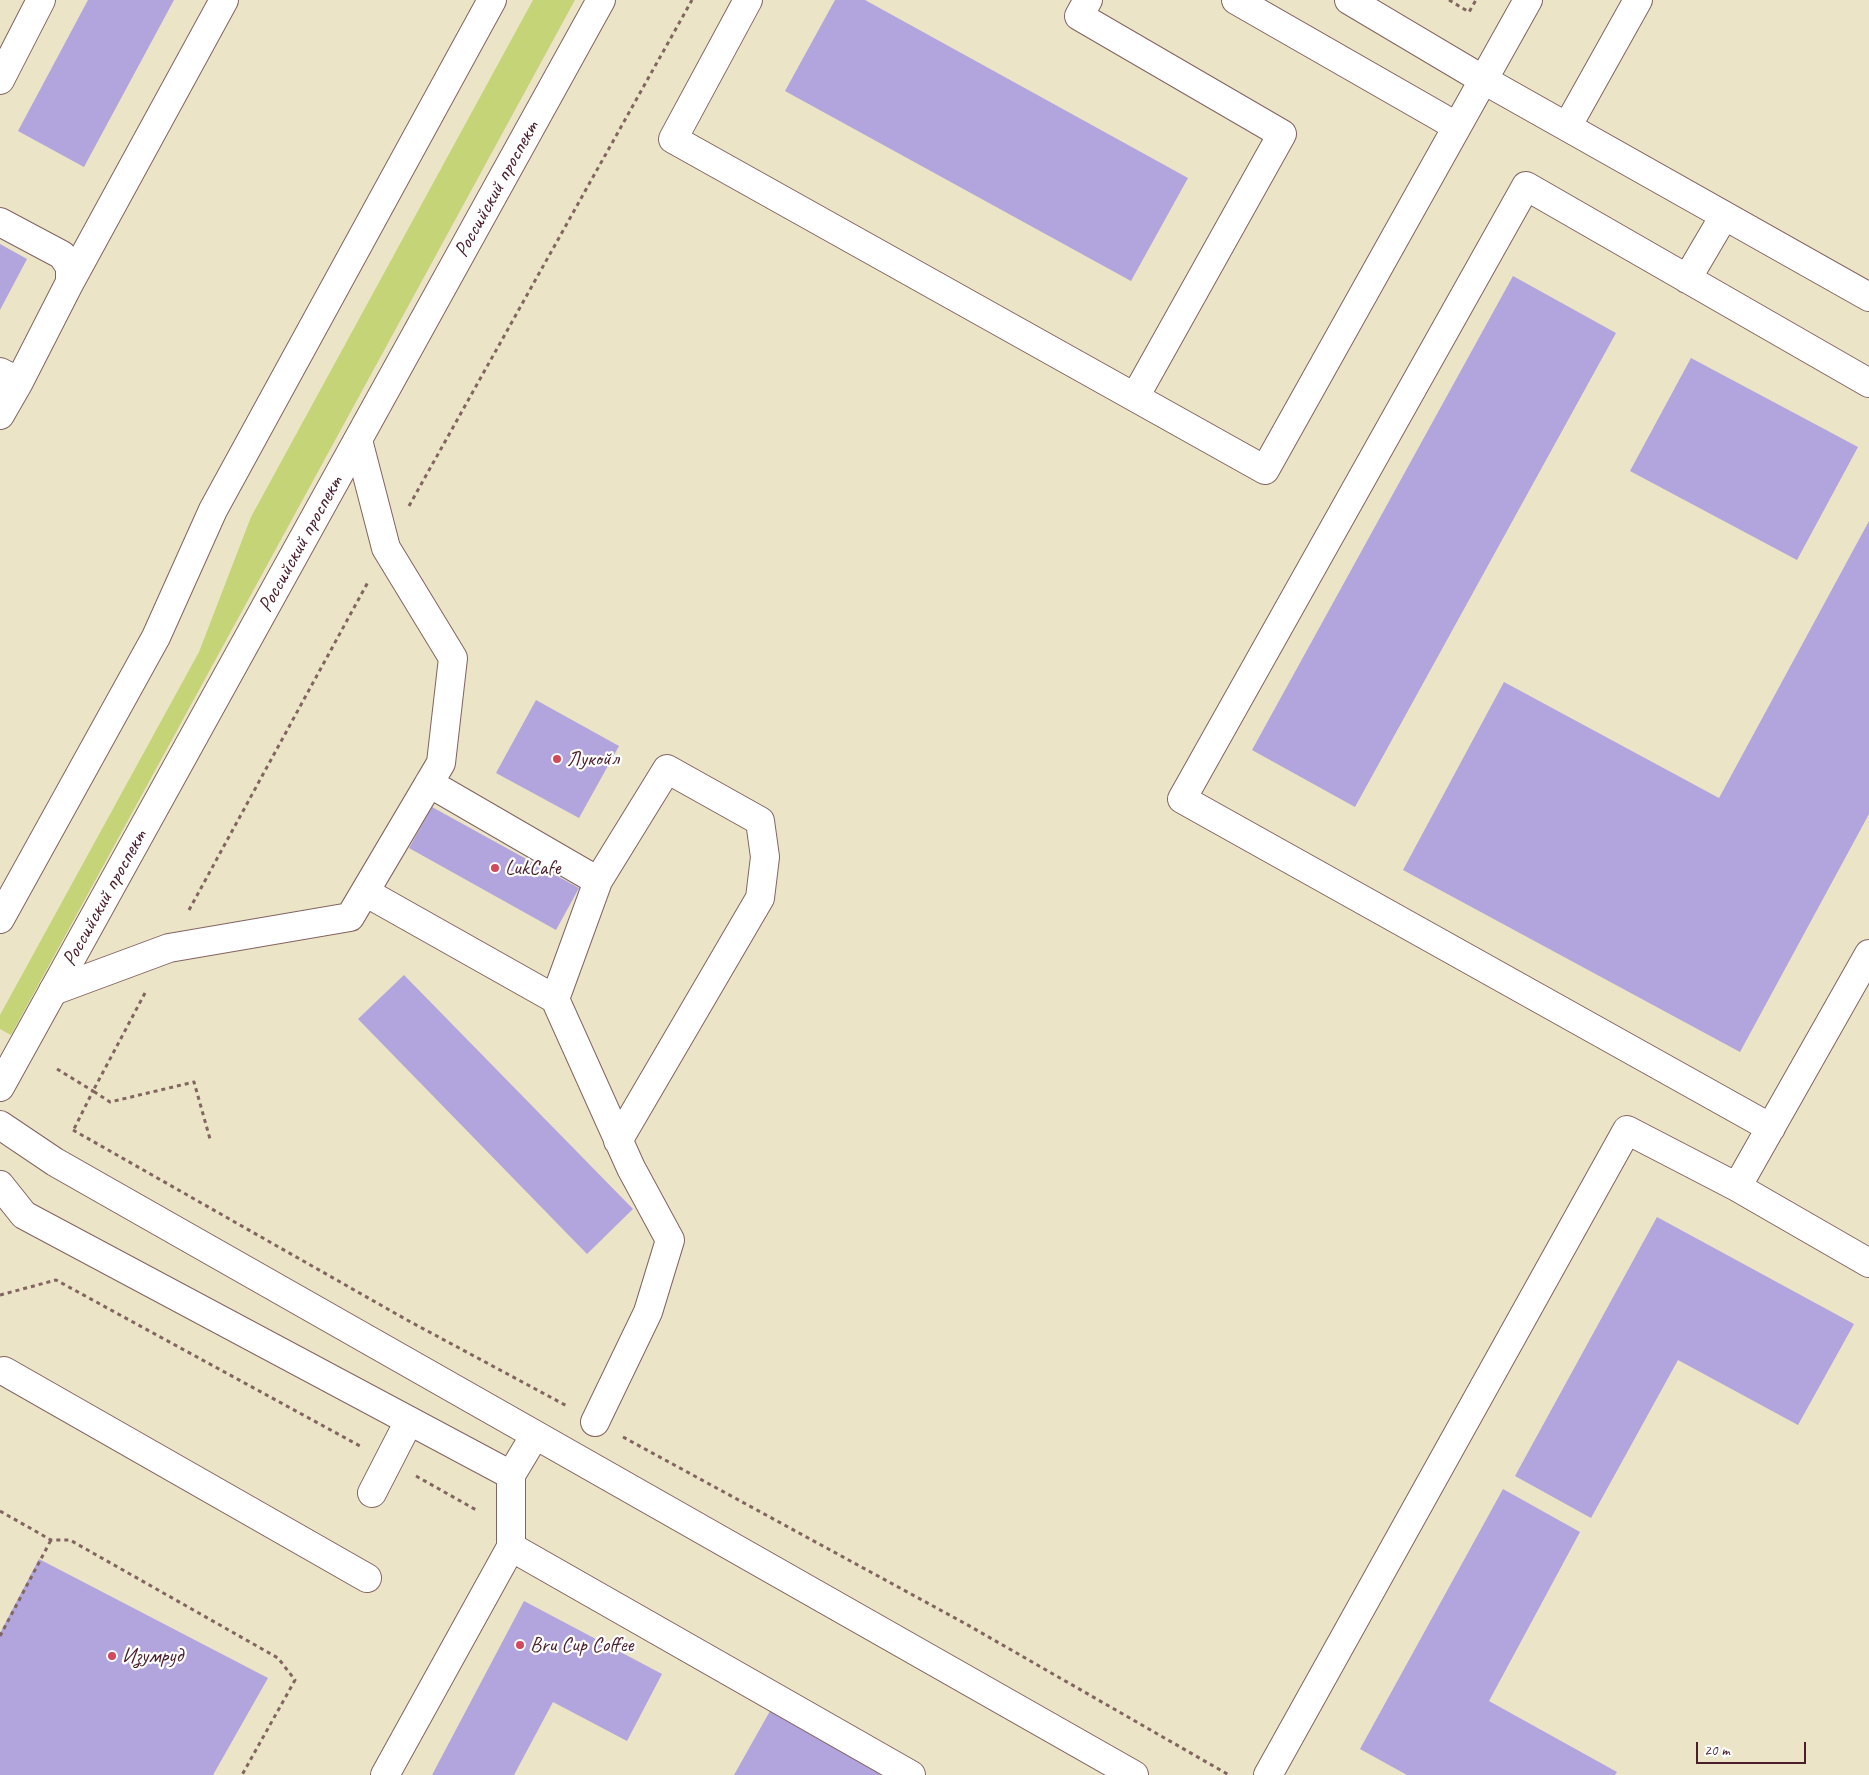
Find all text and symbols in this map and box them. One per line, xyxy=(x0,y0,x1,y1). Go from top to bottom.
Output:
street label: Российский проспект xyxy=(449,116,545,262)
street label: Российский проспект xyxy=(253,471,349,617)
place label: Лукойл xyxy=(567,746,619,772)
marker: Лукойл xyxy=(551,753,563,765)
street label: Российский проспект xyxy=(57,825,153,971)
place label: LukCafe xyxy=(505,855,560,881)
marker: LukCafe xyxy=(489,862,501,874)
place label: Bru Cup Coffee xyxy=(530,1632,633,1658)
marker: Bru Cup Coffee xyxy=(514,1639,526,1651)
place label: Изумруд xyxy=(122,1643,183,1669)
marker: Изумруд xyxy=(106,1650,118,1662)
scale bar xyxy=(1699,1732,1809,1764)
text: 20 m xyxy=(1704,1741,1730,1760)

